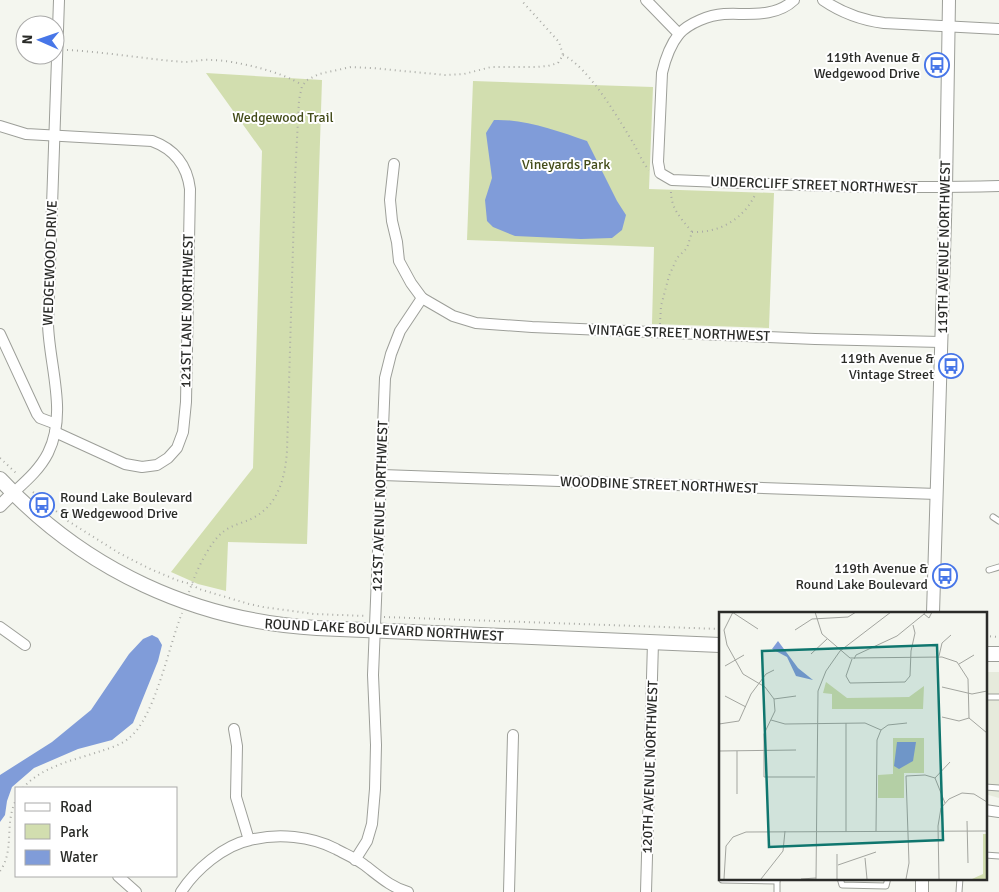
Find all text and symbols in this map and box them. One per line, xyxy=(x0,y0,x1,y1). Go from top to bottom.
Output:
north arrow xyxy=(15,15,65,65)
text: N xyxy=(19,34,36,45)
place label: 119th Avenue & Wedgewood Drive xyxy=(814,49,920,82)
bus stop icon: 119th Avenue & Wedgewood Drive xyxy=(924,52,950,78)
park label: Wedgewood Trail xyxy=(232,109,334,126)
park label: Vineyards Park xyxy=(522,156,610,173)
street label: 119TH AVENUE NORTHWEST xyxy=(934,160,954,334)
street label: UNDERCLIFF STREET NORTHWEST xyxy=(710,173,918,197)
street label: WEDGEWOOD DRIVE xyxy=(39,200,61,326)
street label: 121ST LANE NORTHWEST xyxy=(177,234,197,388)
street label: VINTAGE STREET NORTHWEST xyxy=(588,321,770,345)
place label: 119th Avenue & Vintage Street xyxy=(840,350,934,383)
bus stop icon: 119th Avenue & Vintage Street xyxy=(938,353,964,379)
street label: 121ST AVENUE NORTHWEST xyxy=(369,420,391,592)
street label: WOODBINE STREET NORTHWEST xyxy=(560,473,758,497)
place label: Round Lake Boulevard & Wedgewood Drive xyxy=(60,489,193,522)
bus stop icon: Round Lake Boulevard & Wedgewood Drive xyxy=(29,492,55,518)
place label: 119th Avenue & Round Lake Boulevard xyxy=(795,560,928,593)
bus stop icon: 119th Avenue & Round Lake Boulevard xyxy=(932,563,958,589)
inset map xyxy=(719,612,986,880)
street label: ROUND LAKE BOULEVARD NORTHWEST xyxy=(264,615,504,645)
street label: 120TH AVENUE NORTHWEST xyxy=(638,680,662,854)
legend xyxy=(15,787,178,877)
text: Road xyxy=(60,798,92,816)
text: Park xyxy=(60,823,89,841)
text: Water xyxy=(60,848,98,866)

